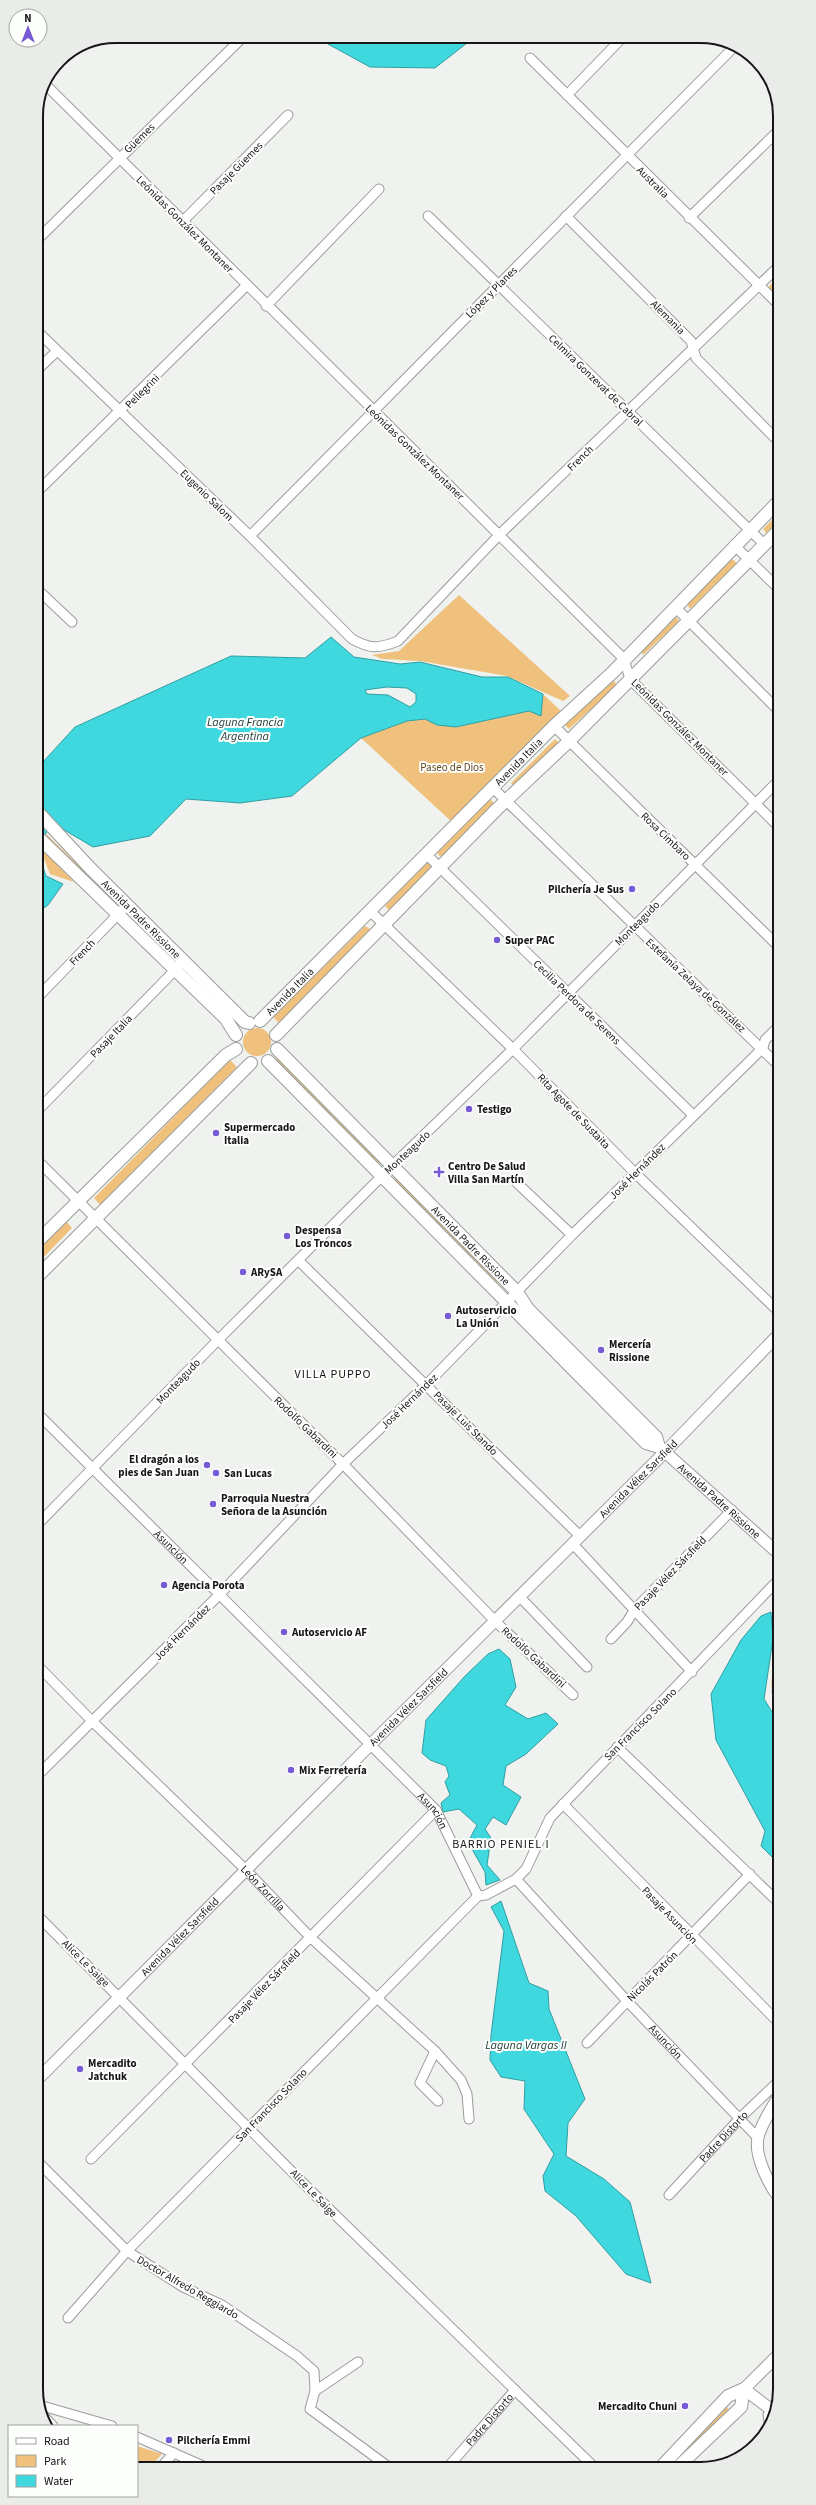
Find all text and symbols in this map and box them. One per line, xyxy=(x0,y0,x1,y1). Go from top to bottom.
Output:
north arrow xyxy=(8,8,48,48)
text: N xyxy=(24,11,32,26)
street label: Güemes xyxy=(121,120,158,157)
street label: Pasaje Güemes xyxy=(207,138,266,198)
street label: Australia xyxy=(633,163,672,202)
street label: Leónidas González Montaner xyxy=(133,172,237,276)
street label: López y Planes xyxy=(462,263,521,322)
street label: Alemania xyxy=(647,297,688,338)
street label: Celmira Gonzevat de Cabral xyxy=(545,331,646,430)
street label: Pellegrini xyxy=(122,371,163,412)
street label: Leónidas González Montaner xyxy=(362,401,467,504)
street label: French xyxy=(564,442,597,475)
street label: Eugenio Salom xyxy=(177,466,237,525)
street label: Leónidas González Montaner xyxy=(628,675,732,779)
water label: Laguna Francia Argentina xyxy=(207,714,284,745)
street label: Avenida Italia xyxy=(491,735,546,789)
park label: Paseo de Dios xyxy=(420,760,484,775)
street label: Rosa Címbaro xyxy=(638,809,694,864)
street label: Avenida Padre Rissione xyxy=(98,876,184,962)
place label: Pilchería Je Sus xyxy=(548,882,624,897)
marker: Pilchería Je Sus xyxy=(627,884,637,894)
street label: Monteagudo xyxy=(612,898,663,949)
place label: Super PAC xyxy=(505,933,555,948)
marker: Super PAC xyxy=(492,935,502,945)
street label: Estefanía Zelaya de González xyxy=(642,935,749,1036)
street label: French xyxy=(66,936,99,969)
street label: Cecilia Perdora de Serens xyxy=(530,957,624,1048)
street label: Avenida Italia xyxy=(263,964,317,1019)
street label: Pasaje Italia xyxy=(87,1011,136,1061)
street label: Rita Agote de Sustaita xyxy=(534,1070,614,1152)
place label: Testigo xyxy=(477,1102,512,1117)
marker: Testigo xyxy=(464,1104,474,1114)
place label: Supermercado Italia xyxy=(224,1120,295,1148)
street label: Monteagudo xyxy=(381,1127,434,1178)
marker: Supermercado Italia xyxy=(211,1128,221,1138)
street label: José Hernández xyxy=(606,1140,669,1203)
place label: Centro De Salud Villa San Martín xyxy=(447,1159,526,1187)
marker: Centro De Salud Villa San Martín xyxy=(433,1166,445,1178)
street label: Avenida Padre Rissione xyxy=(428,1203,514,1289)
place label: Despensa Los Troncos xyxy=(295,1223,352,1251)
marker: Despensa Los Troncos xyxy=(282,1231,292,1241)
place label: ARySA xyxy=(250,1265,283,1280)
marker: ARySA xyxy=(238,1267,248,1277)
place label: Autoservicio La Unión xyxy=(455,1303,517,1331)
marker: Autoservicio La Unión xyxy=(443,1311,453,1321)
place label: Mercería Rissione xyxy=(609,1337,651,1365)
marker: Mercería Rissione xyxy=(596,1345,606,1355)
street label: Monteagudo xyxy=(153,1355,204,1407)
district label: VILLA PUPPO xyxy=(294,1366,372,1383)
street label: José Hernández xyxy=(378,1370,441,1432)
street label: Pasaje Luis Stando xyxy=(430,1388,501,1459)
street label: Rodolfo Gabardini xyxy=(270,1393,341,1462)
street label: Avenida Vélez Sarsfield xyxy=(596,1436,681,1521)
place label: El dragón a los pies de San Juan xyxy=(118,1452,199,1480)
marker: El dragón a los pies de San Juan xyxy=(202,1460,212,1470)
street label: Avenida Padre Rissione xyxy=(674,1460,764,1542)
place label: San Lucas xyxy=(224,1466,272,1481)
marker: San Lucas xyxy=(211,1468,221,1478)
place label: Parroquia Nuestra Señora de la Asunción xyxy=(221,1491,327,1519)
marker: Parroquia Nuestra Señora de la Asunción xyxy=(208,1499,218,1509)
street label: Asunción xyxy=(151,1527,191,1567)
street label: Pasaje Vélez Sársfield xyxy=(631,1533,710,1614)
place label: Agencia Porota xyxy=(171,1578,245,1593)
marker: Agencia Porota xyxy=(159,1580,169,1590)
street label: José Hernández xyxy=(151,1601,214,1664)
street label: Rodolfo Gabardini xyxy=(498,1623,569,1691)
place label: Autoservicio AF xyxy=(291,1625,367,1640)
marker: Autoservicio AF xyxy=(279,1627,289,1637)
street label: Avenida Vélez Sarsfield xyxy=(366,1665,451,1750)
street label: San Francisco Solano xyxy=(601,1685,680,1764)
place label: Mix Ferretería xyxy=(299,1763,367,1778)
marker: Mix Ferretería xyxy=(286,1765,296,1775)
street label: Asunción xyxy=(414,1789,451,1831)
district label: BARRIO PENIEL I xyxy=(452,1836,550,1853)
street label: León Zorrilla xyxy=(237,1862,288,1914)
street label: Pasaje Asunción xyxy=(638,1883,701,1947)
street label: Avenida Vélez Sarsfield xyxy=(138,1894,223,1979)
street label: Alice Le Saige xyxy=(59,1936,113,1991)
street label: Pasaje Vélez Sársfield xyxy=(225,1946,304,2027)
street label: Nicolás Patrón xyxy=(624,1948,681,2005)
street label: Asunción xyxy=(645,2021,686,2062)
water label: Laguna Vargas II xyxy=(485,2037,567,2054)
place label: Mercadito Jatchuk xyxy=(88,2056,137,2084)
marker: Mercadito Jatchuk xyxy=(75,2064,85,2074)
street label: San Francisco Solano xyxy=(232,2065,311,2146)
street label: Padre Distorto xyxy=(696,2107,751,2166)
street label: Alice Le Saige xyxy=(287,2166,341,2221)
street label: Doctor Alfredo Reggiardo xyxy=(134,2252,241,2323)
street label: Padre Distorto xyxy=(463,2390,517,2449)
place label: Mercadito Chuni xyxy=(598,2399,677,2414)
marker: Mercadito Chuni xyxy=(680,2401,690,2411)
legend xyxy=(8,2425,138,2497)
text: Road xyxy=(44,2433,70,2450)
place label: Pilchería Emmi xyxy=(177,2433,250,2448)
marker: Pilchería Emmi xyxy=(164,2435,174,2445)
text: Park xyxy=(44,2453,66,2470)
text: Water xyxy=(44,2473,74,2490)

